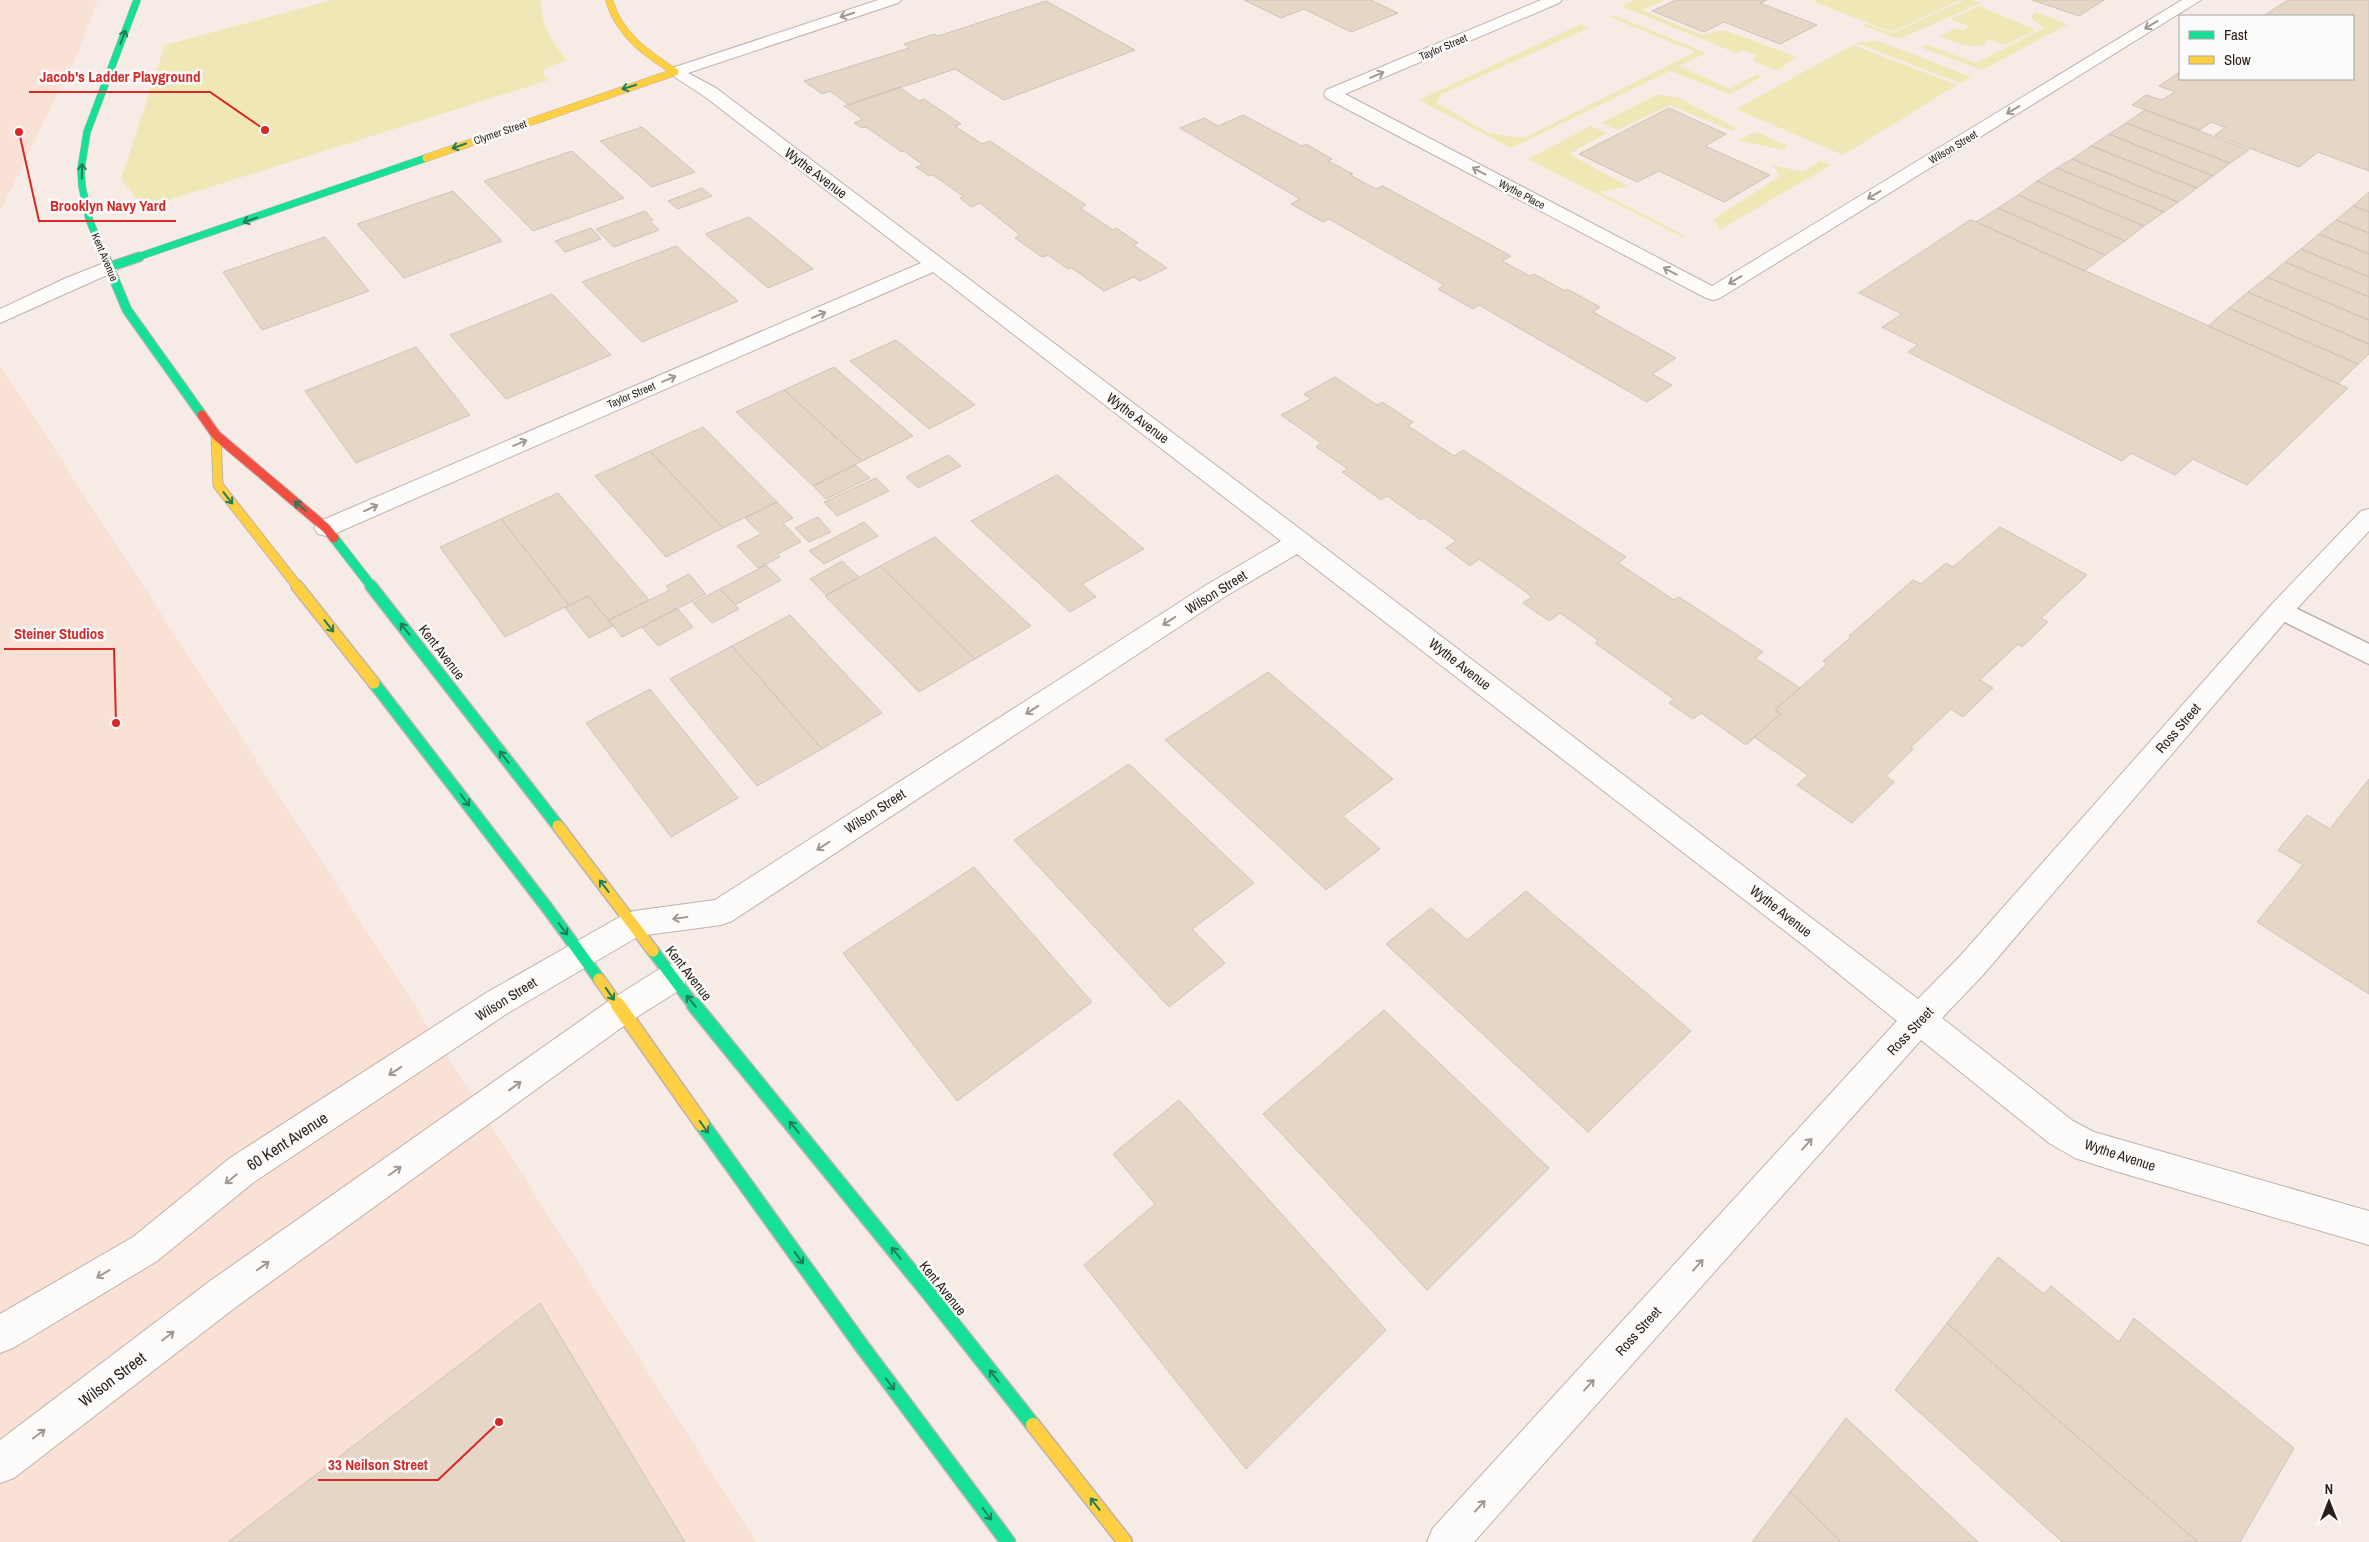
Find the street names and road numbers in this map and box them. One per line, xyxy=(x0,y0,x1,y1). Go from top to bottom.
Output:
street label: Taylor Street xyxy=(1417,30,1470,63)
street label: Clymer Street xyxy=(472,116,529,148)
street label: Wilson Street xyxy=(1926,127,1980,167)
street label: Wythe Avenue xyxy=(781,144,851,202)
street label: Wythe Place xyxy=(1496,176,1548,212)
street label: Kent Avenue xyxy=(89,231,121,283)
street label: Taylor Street xyxy=(605,378,658,411)
street label: Wythe Avenue xyxy=(1103,389,1173,447)
street label: Wilson Street xyxy=(1182,566,1250,618)
street label: Kent Avenue xyxy=(415,621,469,683)
street label: Wythe Avenue xyxy=(1425,634,1495,694)
street label: Ross Street xyxy=(2152,699,2204,757)
street label: Wilson Street xyxy=(841,785,909,837)
street label: Wythe Avenue xyxy=(1746,881,1816,941)
street label: Kent Avenue xyxy=(662,942,716,1004)
street label: Wilson Street xyxy=(472,973,540,1025)
street label: Ross Street xyxy=(1883,1003,1937,1059)
street label: 60 Kent Avenue xyxy=(242,1107,332,1175)
street label: Wythe Avenue xyxy=(2082,1135,2158,1175)
street label: Kent Avenue xyxy=(916,1257,970,1319)
street label: Ross Street xyxy=(1611,1303,1665,1359)
street label: Wilson Street xyxy=(74,1346,150,1411)

